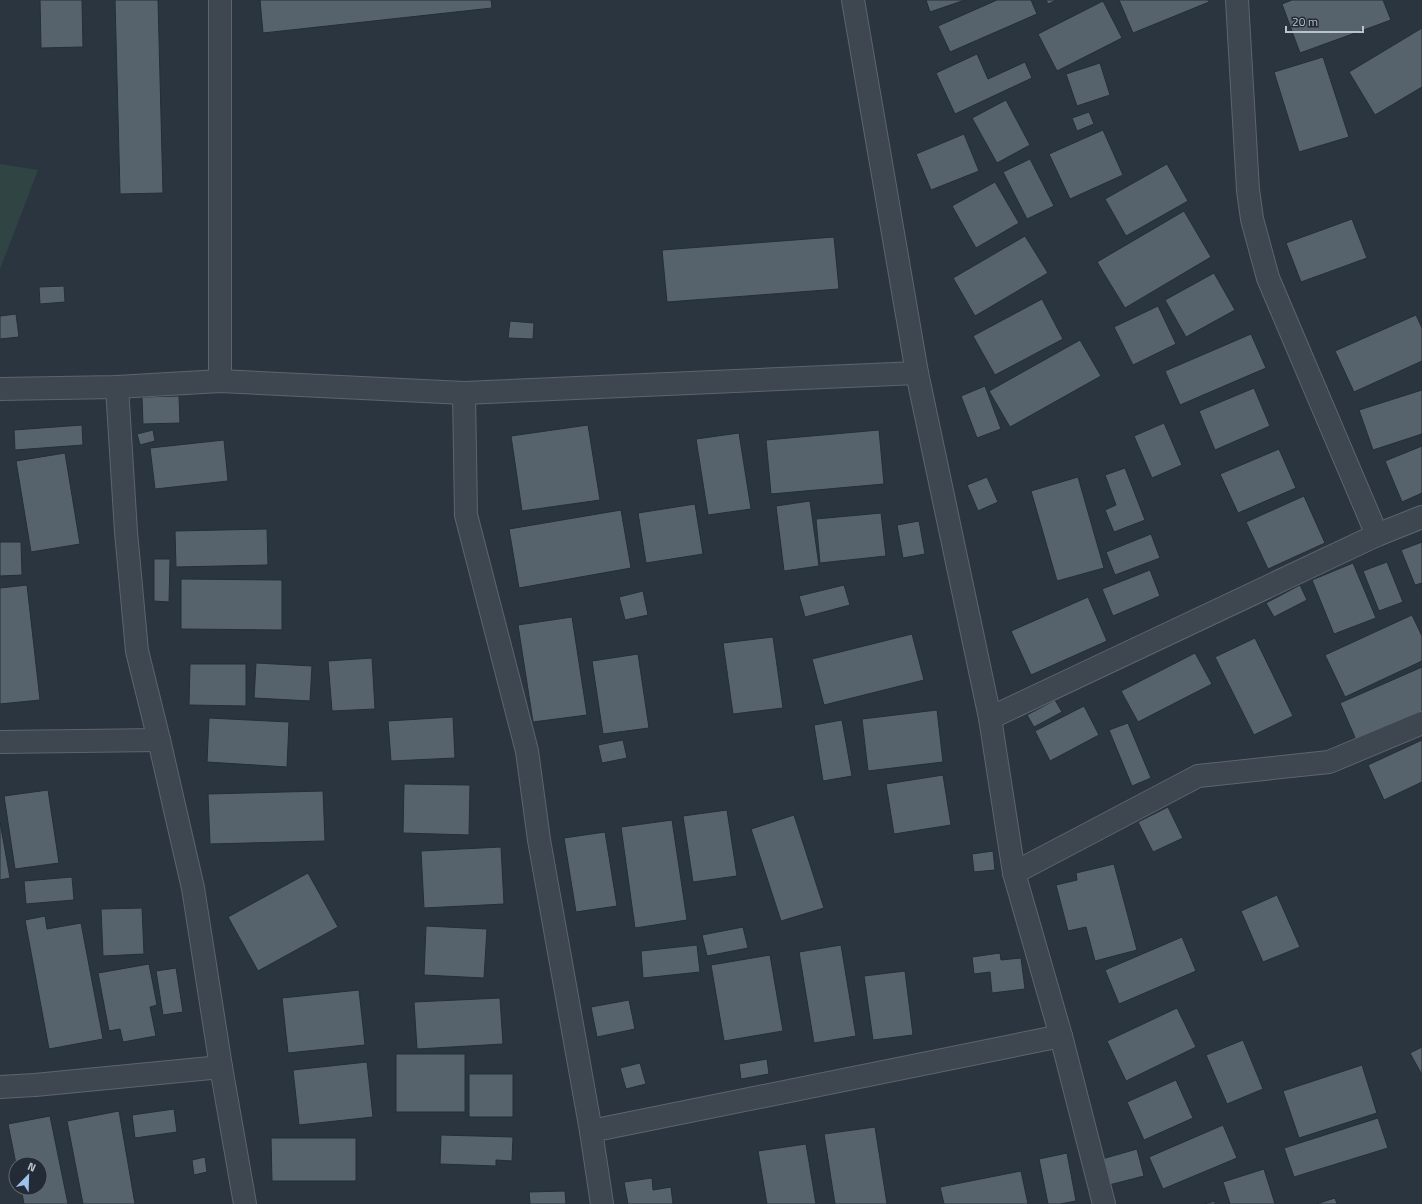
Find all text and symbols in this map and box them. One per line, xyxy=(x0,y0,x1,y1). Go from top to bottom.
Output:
scale bar xyxy=(1286,8,1363,34)
text: 20 m xyxy=(1292,12,1318,31)
north arrow xyxy=(8,1156,48,1196)
text: N xyxy=(25,1158,39,1176)

